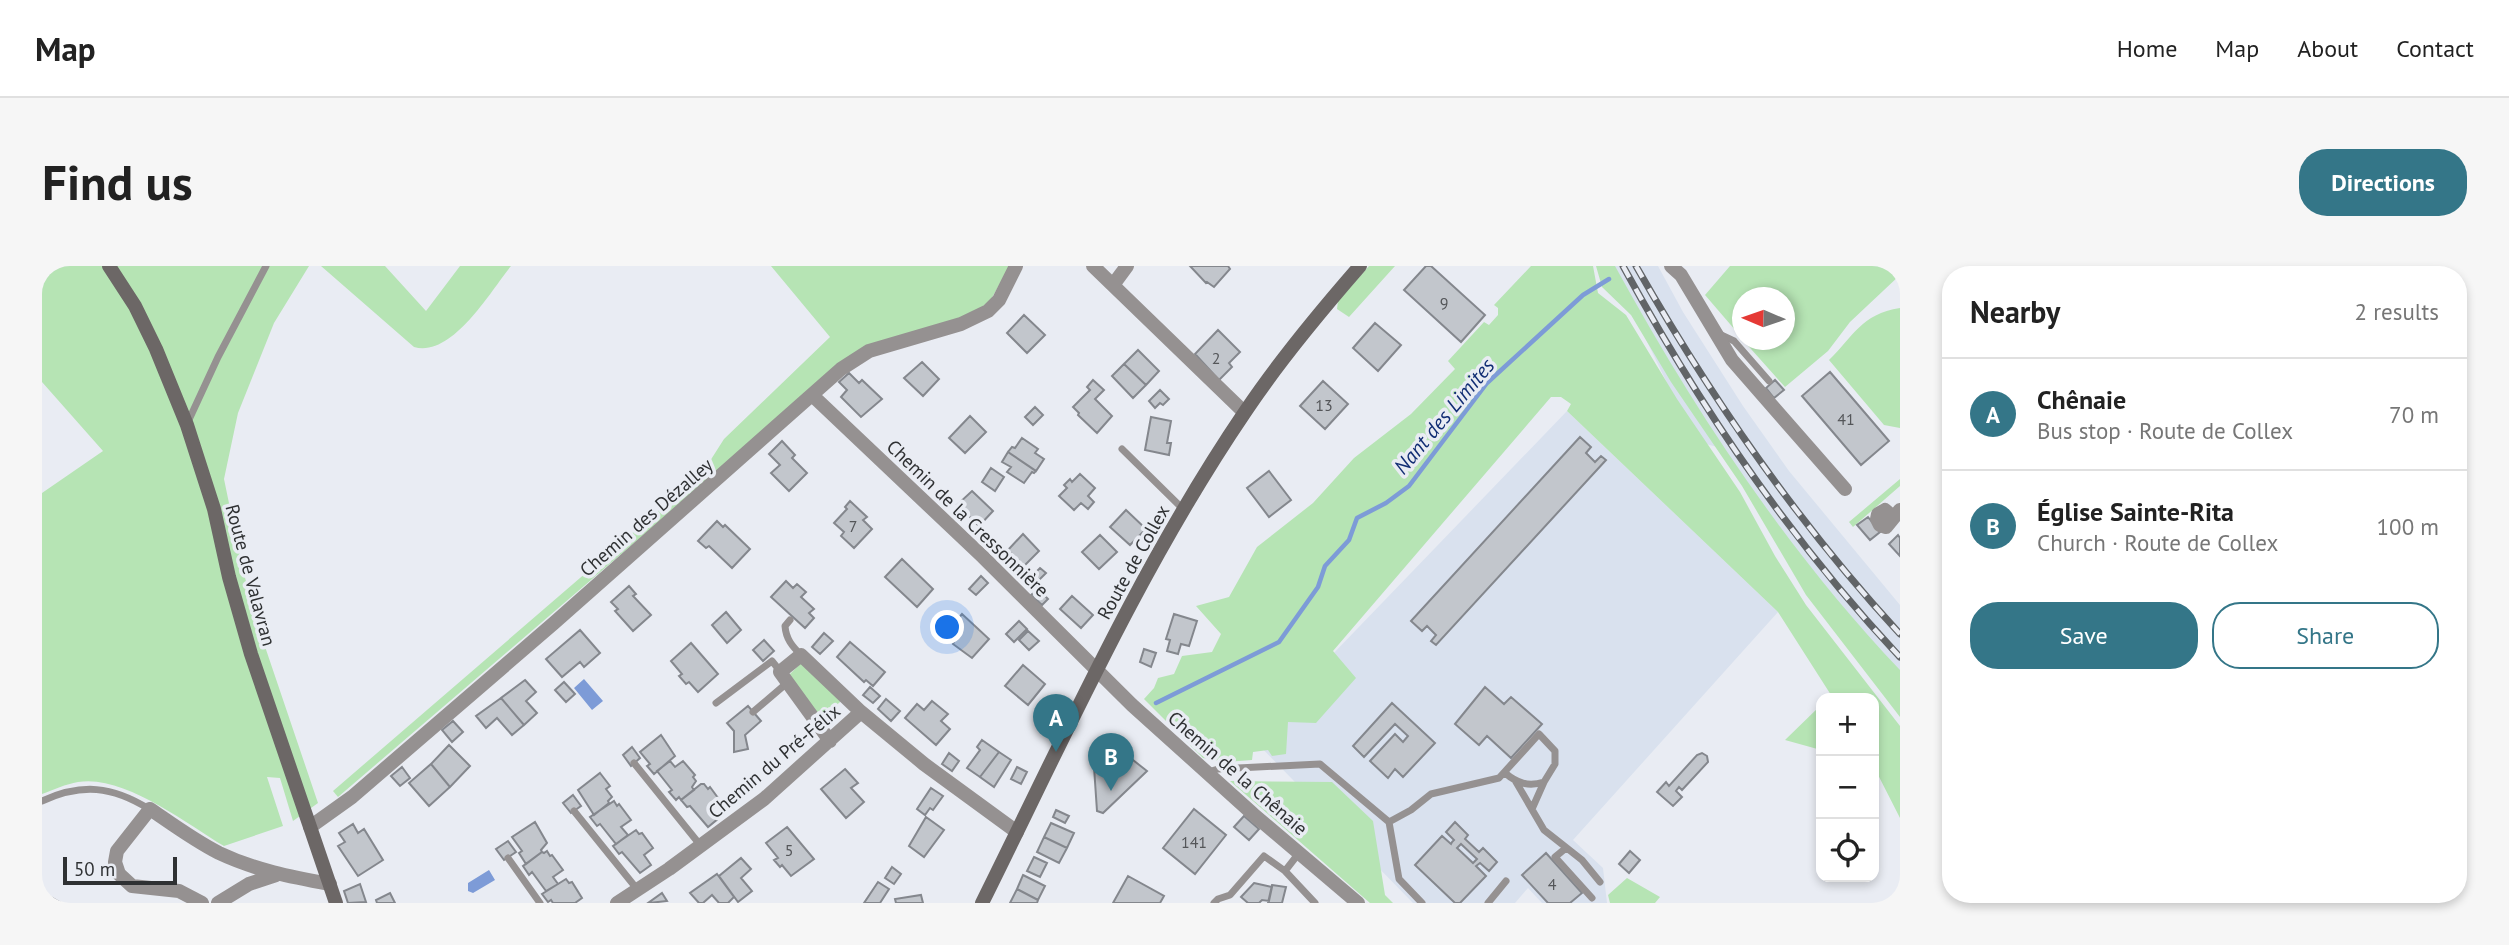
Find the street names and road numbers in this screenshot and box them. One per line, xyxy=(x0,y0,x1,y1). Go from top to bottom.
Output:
street label: Chemin de la Cressonnière xyxy=(882,434,1054,602)
street label: Chemin des Dézalley xyxy=(574,452,718,581)
street label: Route de Collex xyxy=(1092,500,1174,623)
street label: Route de Valavran xyxy=(221,501,281,649)
street label: Chemin du Pré-Félix xyxy=(703,699,845,823)
street label: Chemin de la Chênaie xyxy=(1163,706,1313,840)

